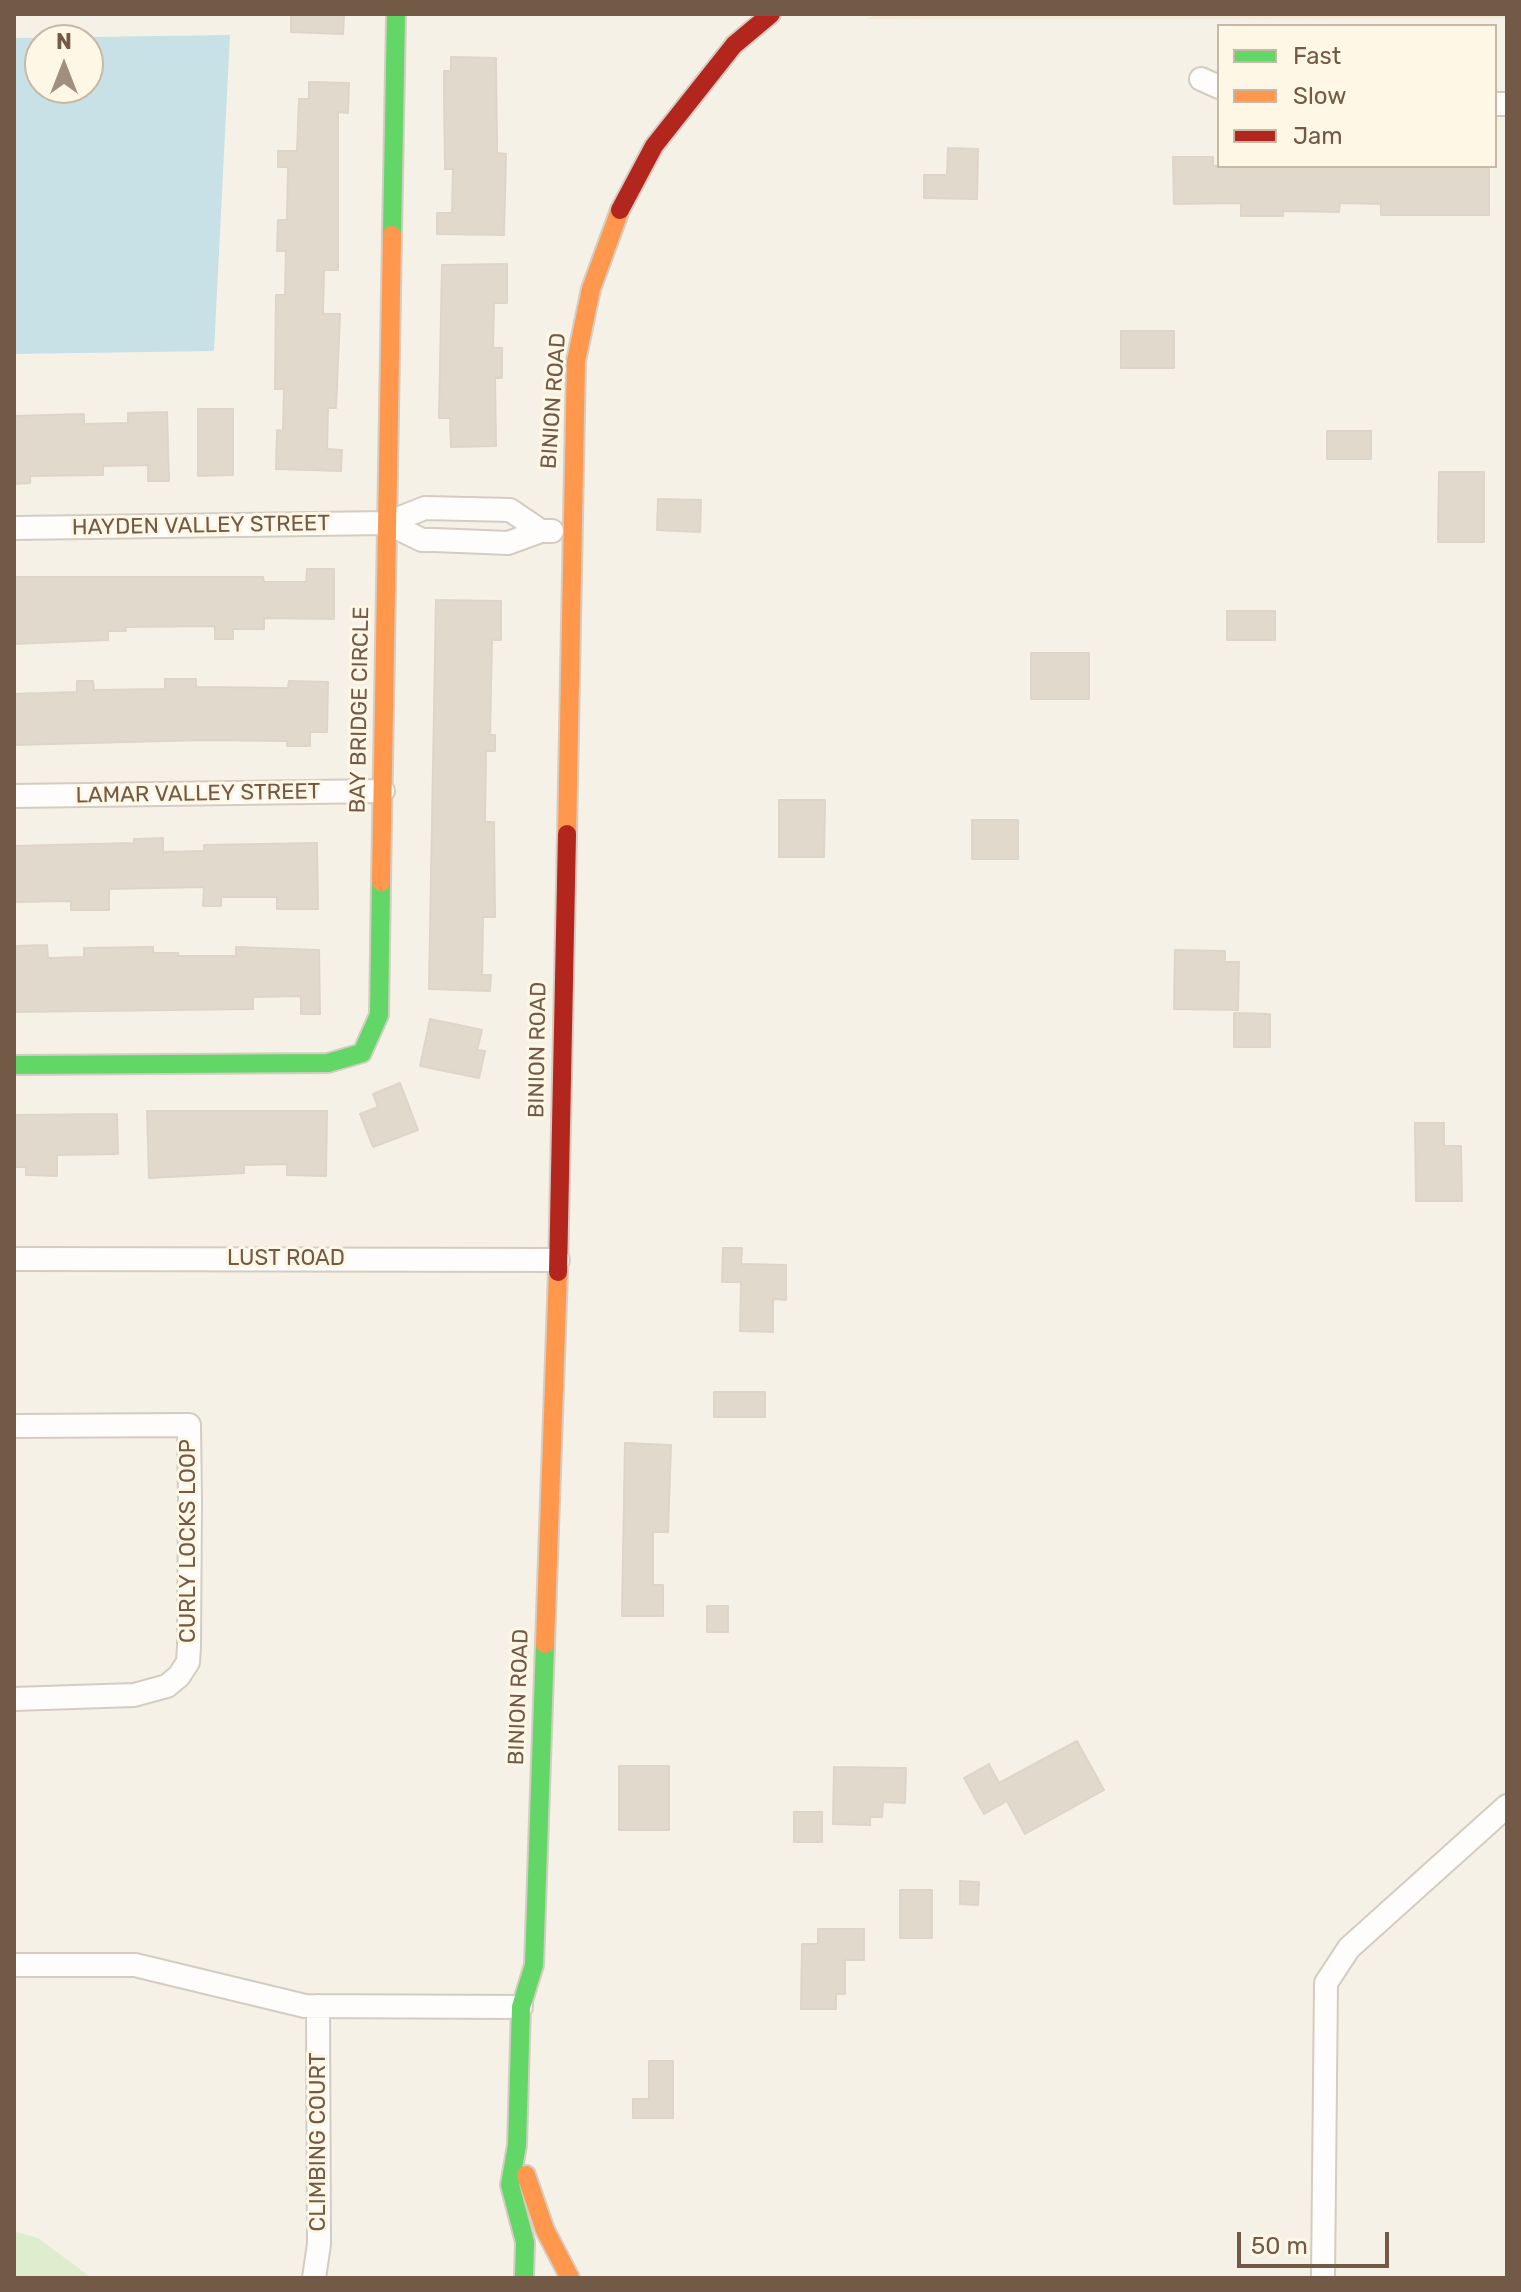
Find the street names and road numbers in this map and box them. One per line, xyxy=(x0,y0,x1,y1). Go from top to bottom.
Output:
street label: BINION ROAD xyxy=(536,332,572,470)
street label: HAYDEN VALLEY STREET xyxy=(72,511,330,541)
street label: BAY BRIDGE CIRCLE xyxy=(345,606,375,814)
street label: LAMAR VALLEY STREET xyxy=(75,779,321,809)
street label: BINION ROAD xyxy=(524,982,552,1118)
street label: LUST ROAD xyxy=(227,1246,345,1272)
street label: CURLY LOCKS LOOP xyxy=(176,1439,202,1643)
street label: BINION ROAD xyxy=(503,1628,535,1766)
street label: CLIMBING COURT xyxy=(306,2053,332,2231)

